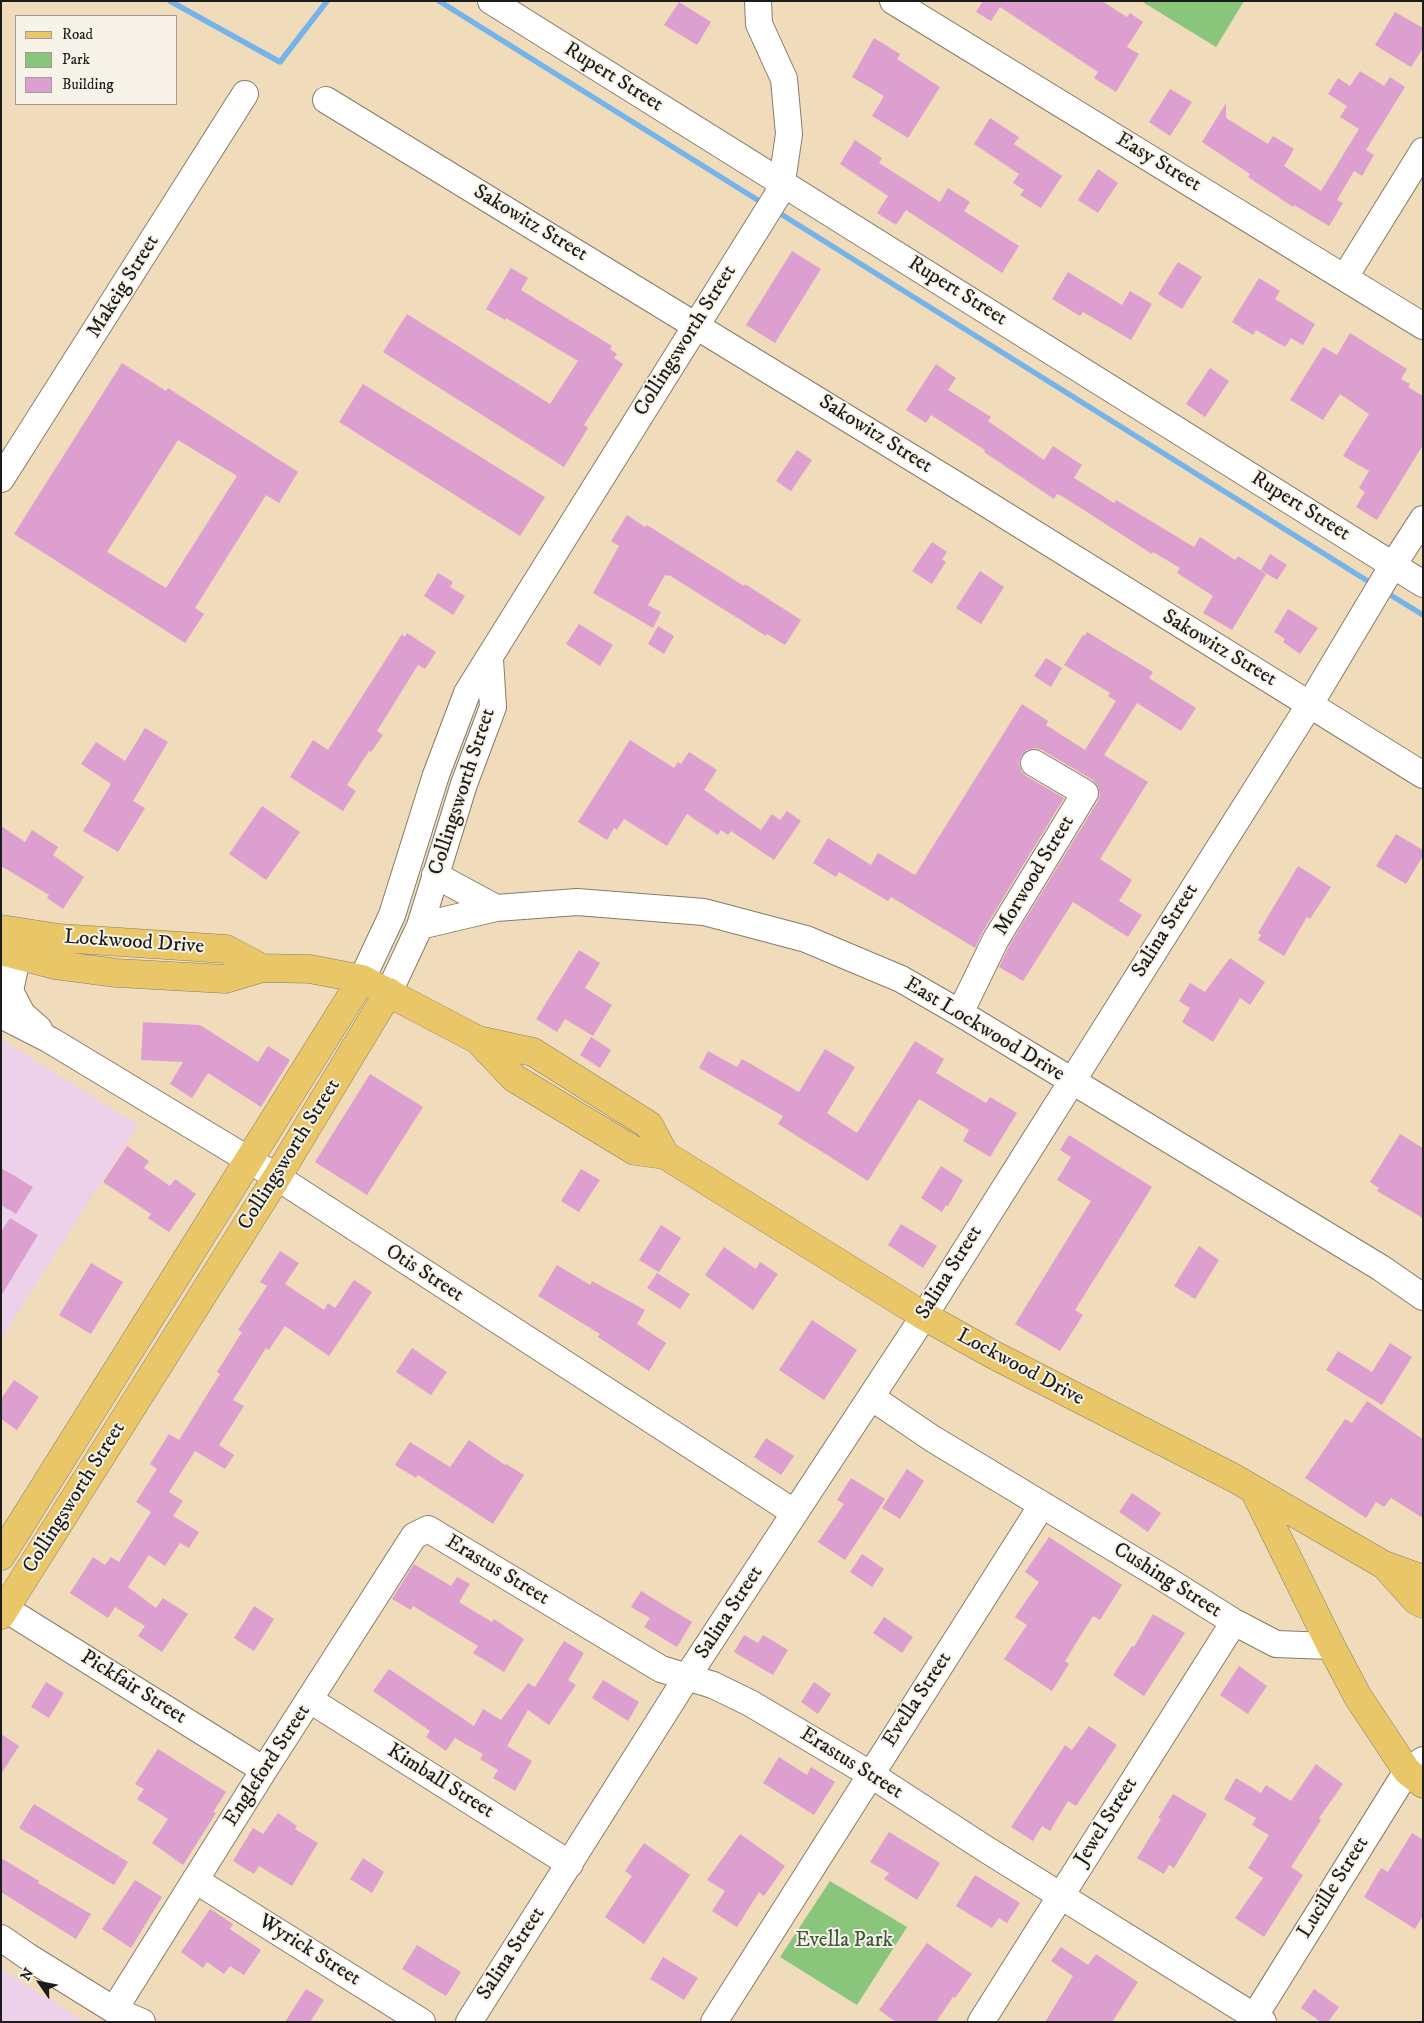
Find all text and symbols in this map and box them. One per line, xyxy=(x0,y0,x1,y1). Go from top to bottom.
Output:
legend xyxy=(15,15,178,105)
text: Road xyxy=(62,25,93,44)
street label: Rupert Street xyxy=(559,38,667,118)
text: Park xyxy=(62,50,90,69)
text: Building xyxy=(62,75,114,94)
street label: Easy Street xyxy=(1111,128,1205,198)
street label: Sakowitz Street xyxy=(468,180,592,268)
street label: Makeig Street xyxy=(82,231,166,343)
street label: Rupert Street xyxy=(903,252,1011,332)
street label: Collingsworth Street xyxy=(629,261,743,421)
street label: Sakowitz Street xyxy=(814,390,936,480)
street label: Rupert Street xyxy=(1246,467,1354,547)
street label: Sakowitz Street xyxy=(1157,605,1281,693)
street label: Collingsworth Street xyxy=(424,706,502,878)
street label: Morwood Street xyxy=(989,811,1081,941)
street label: Salina Street xyxy=(1127,879,1205,983)
street label: Lockwood Drive xyxy=(63,926,205,960)
street label: East Lockwood Drive xyxy=(899,972,1069,1088)
street label: Collingsworth Street xyxy=(233,1075,347,1235)
street label: Salina Street xyxy=(911,1221,989,1325)
street label: Otis Street xyxy=(380,1239,468,1309)
street label: Lockwood Drive xyxy=(952,1324,1088,1412)
street label: Collingsworth Street xyxy=(18,1418,132,1578)
street label: Erastus Street xyxy=(441,1530,553,1612)
street label: Cushing Street xyxy=(1108,1538,1226,1624)
street label: Salina Street xyxy=(691,1562,769,1664)
street label: Pickfair Street xyxy=(75,1646,191,1730)
street label: Evella Street xyxy=(878,1648,958,1752)
street label: Engleford Street xyxy=(219,1700,317,1832)
street label: Erastus Street xyxy=(795,1722,907,1806)
street label: Kimball Street xyxy=(382,1739,498,1825)
street label: Jewel Street xyxy=(1070,1773,1144,1871)
street label: Lucille Street xyxy=(1293,1833,1375,1943)
street label: Salina Street xyxy=(473,1903,551,2005)
street label: Wyrick Street xyxy=(253,1910,365,1992)
park label: Evella Park xyxy=(795,1929,893,1955)
north arrow xyxy=(15,1958,65,2008)
text: N xyxy=(17,1965,38,1985)

